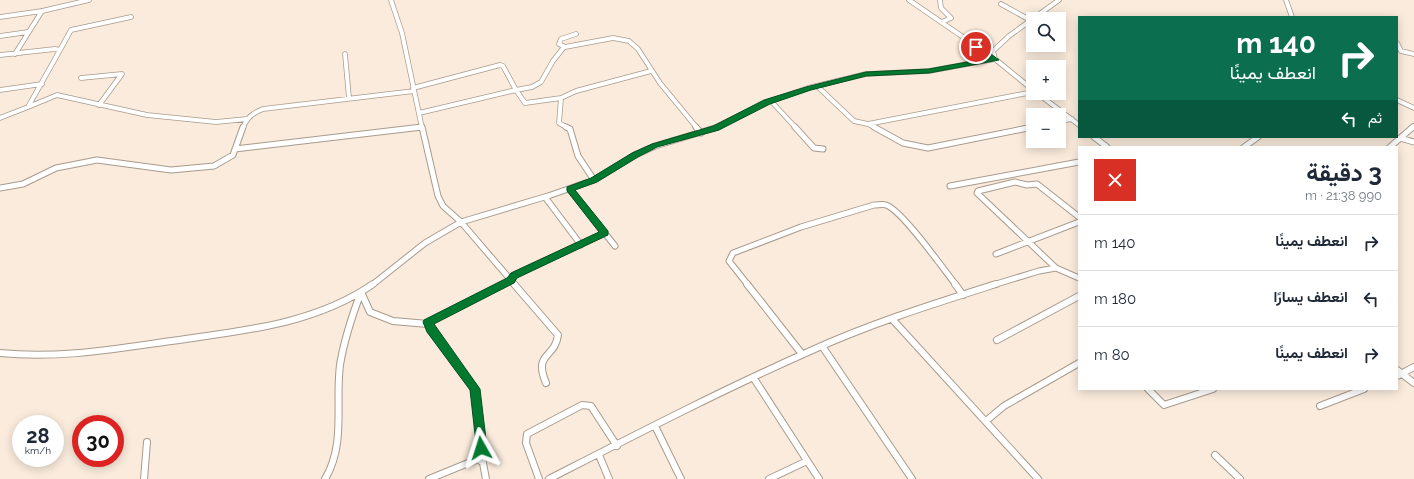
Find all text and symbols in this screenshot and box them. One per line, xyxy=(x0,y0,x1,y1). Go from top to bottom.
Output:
map controls xyxy=(1026,12,1066,148)
button: search xyxy=(1026,12,1066,52)
text: 140 m xyxy=(1236,27,1316,60)
pin xyxy=(959,30,993,64)
icon: right xyxy=(1330,32,1382,84)
icon: arrive xyxy=(965,36,987,58)
button: + xyxy=(1026,60,1066,100)
text: انعطف يمينًا xyxy=(1230,62,1316,83)
button: − xyxy=(1026,108,1066,148)
icon: left xyxy=(1338,108,1360,130)
text: ثم xyxy=(1368,109,1382,127)
text: 3 دقيقة xyxy=(1306,158,1382,187)
button: close xyxy=(1094,159,1136,201)
text: 990 m · 21:38 xyxy=(1305,188,1382,203)
text: انعطف يمينًا xyxy=(1275,232,1348,250)
icon: right xyxy=(1360,232,1382,254)
text: 140 m xyxy=(1094,234,1135,252)
text: انعطف يسارًا xyxy=(1273,288,1348,306)
icon: left xyxy=(1360,288,1382,310)
text: 180 m xyxy=(1094,290,1136,308)
text: انعطف يمينًا xyxy=(1275,344,1348,362)
icon: right xyxy=(1360,344,1382,366)
text: 80 m xyxy=(1094,346,1130,364)
speed limit sign: 30 xyxy=(72,415,124,467)
text: 28 xyxy=(26,424,50,448)
position arrow xyxy=(460,427,502,469)
text: km/h xyxy=(25,445,51,456)

